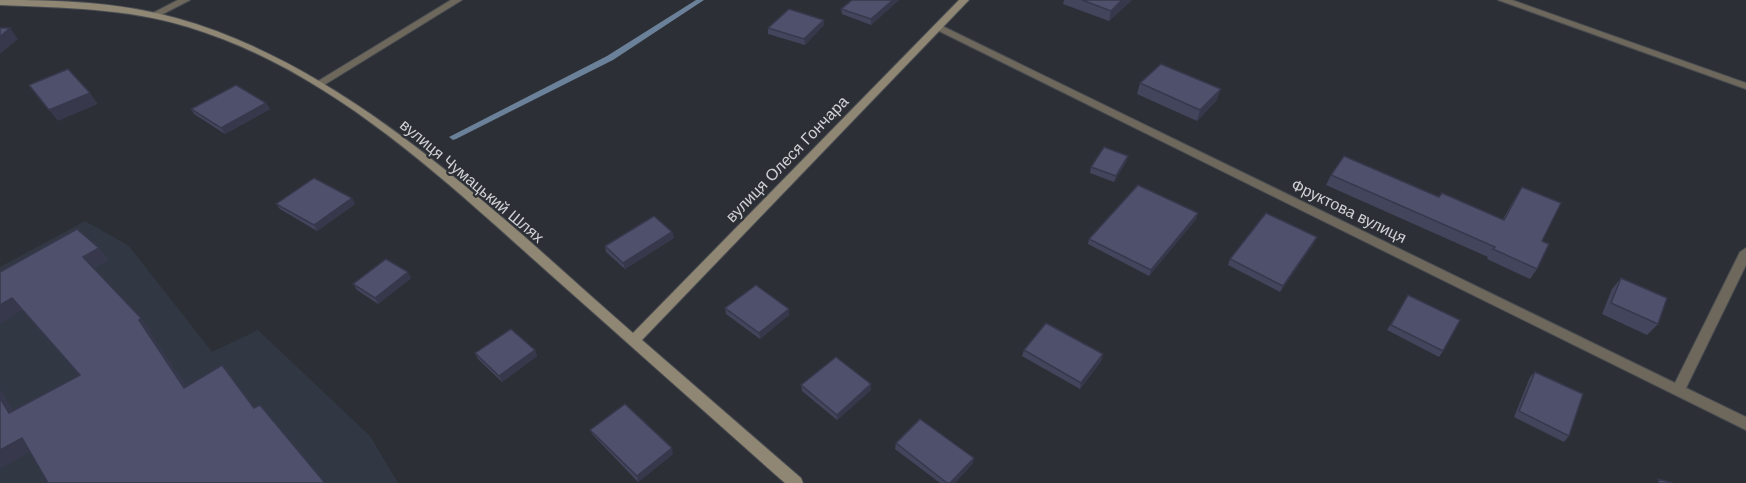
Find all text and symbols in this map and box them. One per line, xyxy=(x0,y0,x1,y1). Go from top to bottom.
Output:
street label: вулиця Олеся Гончара xyxy=(722,92,852,225)
street label: вулиця Чумацький Шлях xyxy=(397,116,547,246)
street label: Фруктова вулиця xyxy=(1289,176,1409,246)

